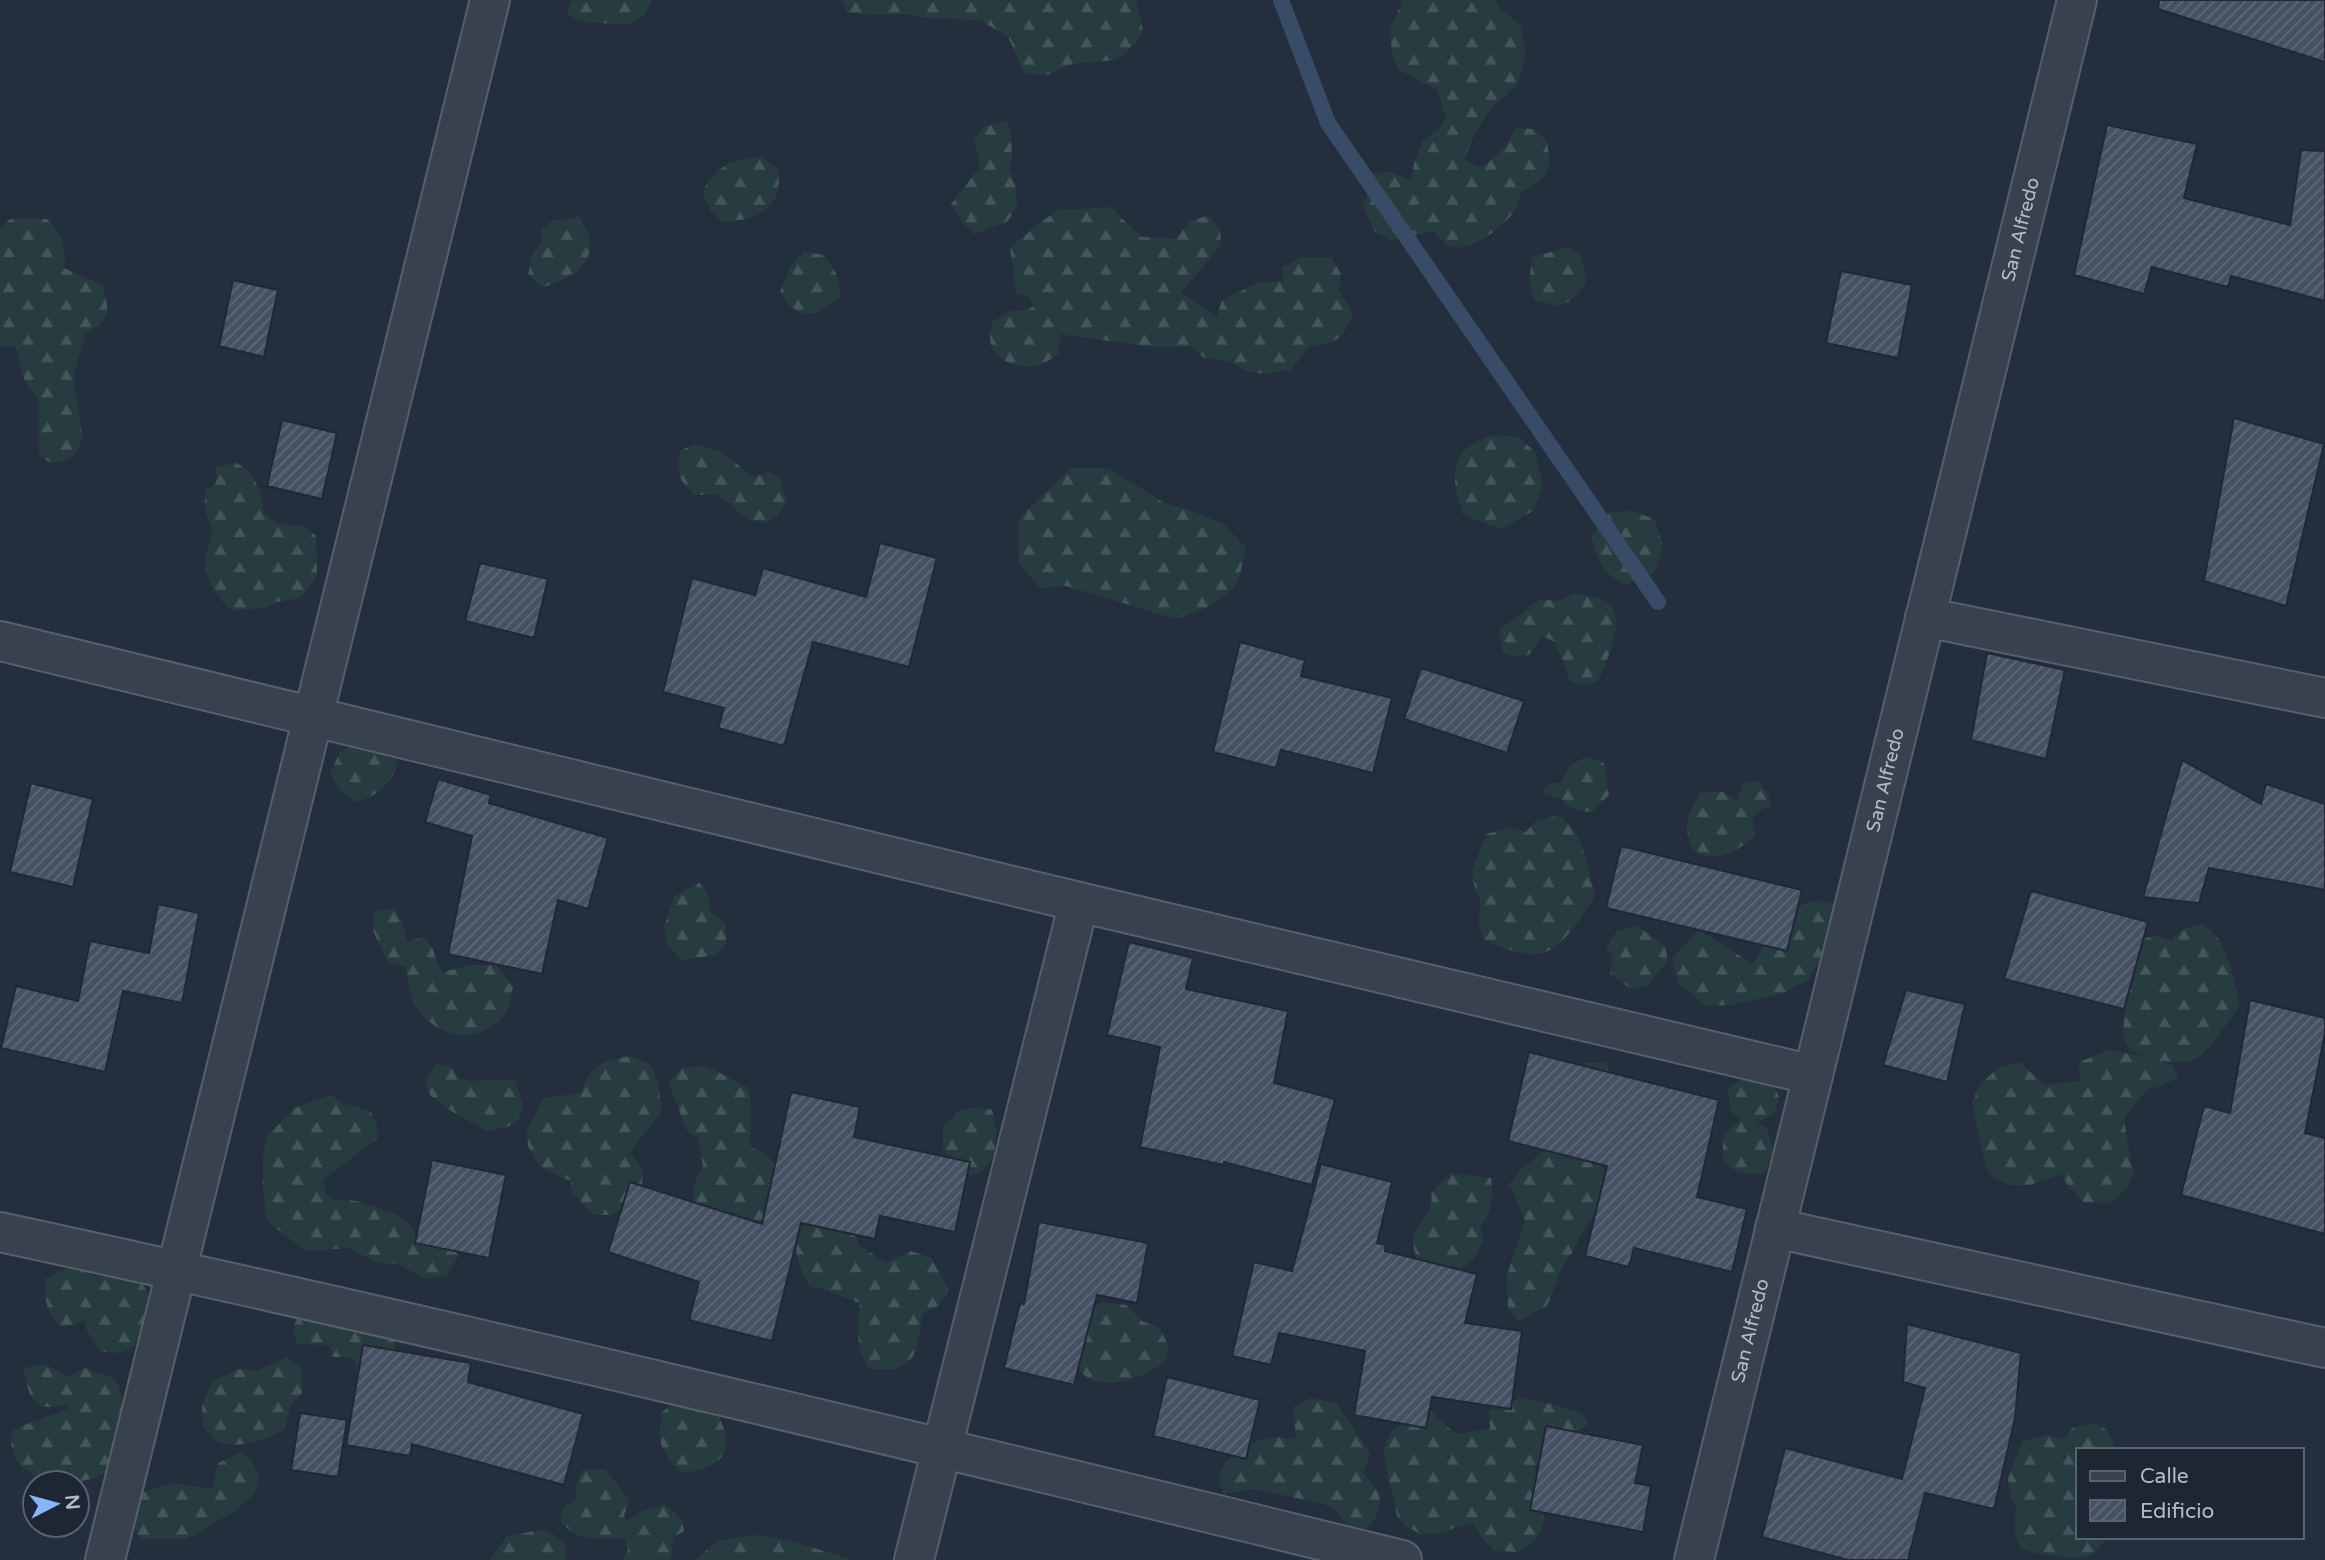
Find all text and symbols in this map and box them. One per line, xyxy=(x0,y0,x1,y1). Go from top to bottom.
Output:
street label: San Alfredo xyxy=(1997,175,2044,284)
street label: San Alfredo xyxy=(1862,726,1909,834)
street label: San Alfredo xyxy=(1727,1277,1774,1385)
legend xyxy=(2076,1448,2304,1539)
text: Calle xyxy=(2140,1464,2189,1489)
north arrow xyxy=(21,1469,91,1539)
text: N xyxy=(60,1494,84,1511)
text: Edificio xyxy=(2140,1499,2214,1524)

